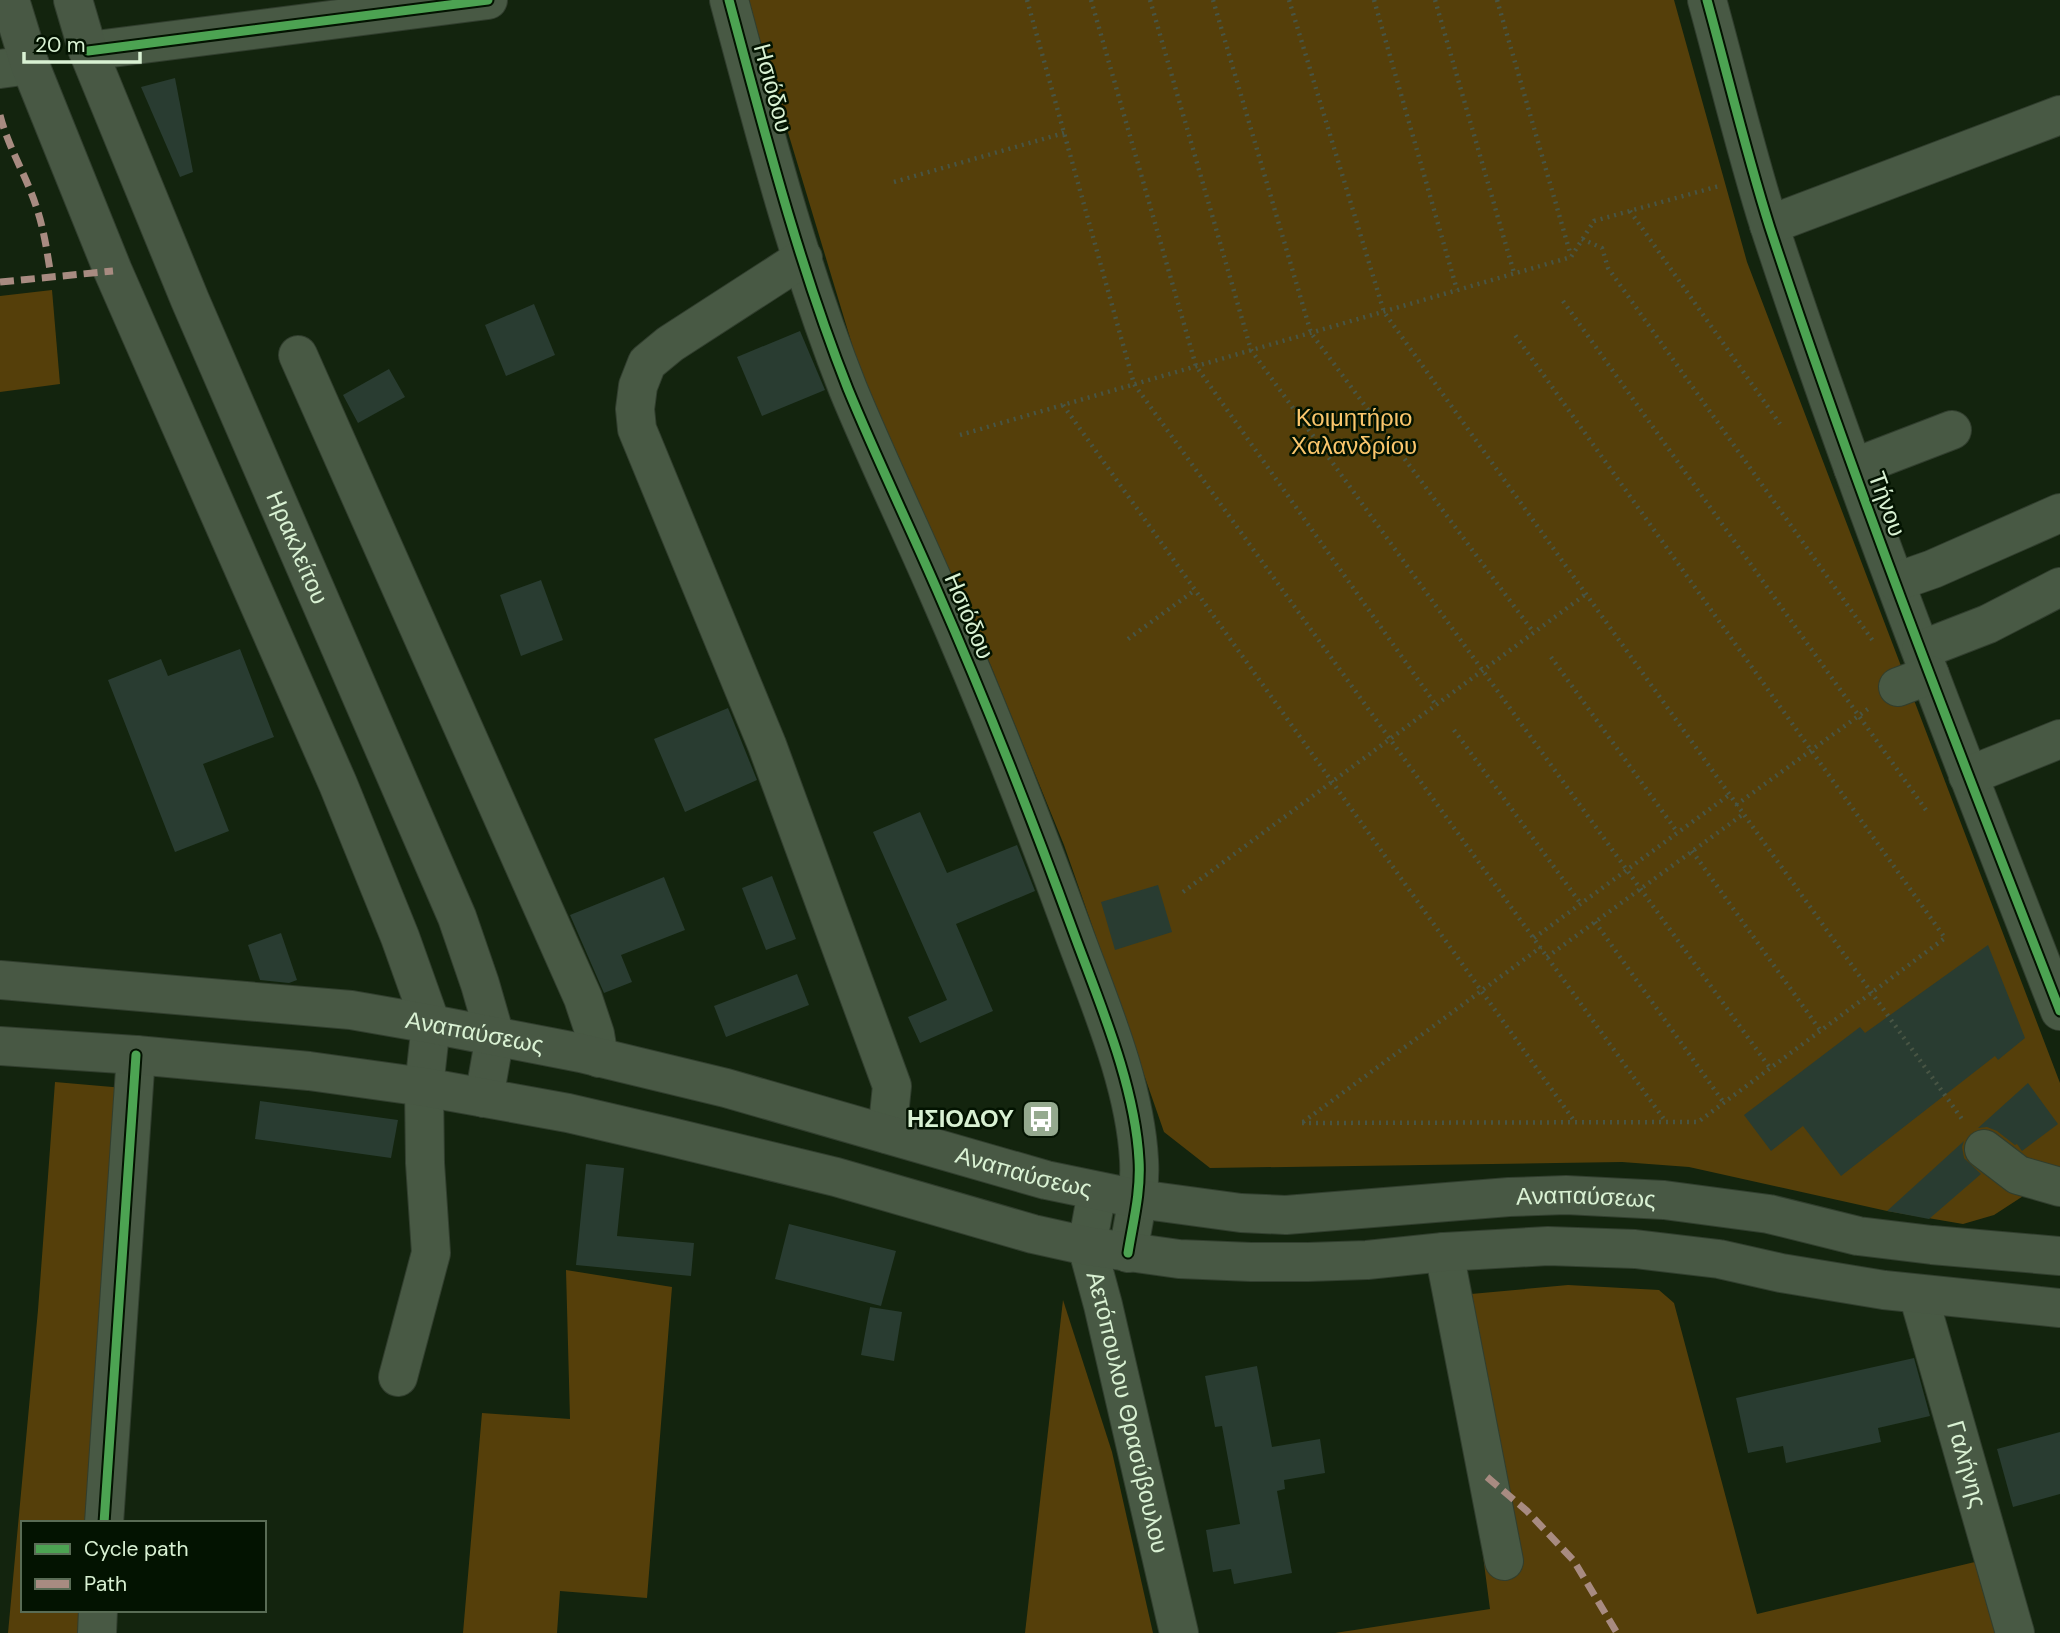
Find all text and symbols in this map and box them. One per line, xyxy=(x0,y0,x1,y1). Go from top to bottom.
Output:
scale bar xyxy=(24,21,140,65)
text: 20 m xyxy=(35,31,86,59)
street label: Ησιόδου xyxy=(747,40,800,136)
park label: Κοιμητήριο Χαλανδρίου xyxy=(1291,402,1417,461)
street label: Τήνου xyxy=(1862,467,1913,540)
street label: Ηρακλείτου xyxy=(259,486,336,609)
street label: Ησιόδου xyxy=(937,568,1001,664)
street label: Αναπαύσεως xyxy=(403,1004,546,1060)
bus stop icon: ΗΣΙΟΔΟΥ xyxy=(1020,1098,1062,1140)
place label: ΗΣΙΟΔΟΥ xyxy=(907,1103,1014,1134)
street label: Αναπαύσεως xyxy=(952,1139,1095,1204)
street label: Αναπαύσεως xyxy=(1515,1179,1657,1215)
street label: Αετόπουλου Θρασύβουλου xyxy=(1080,1268,1176,1556)
street label: Γαλήνης xyxy=(1940,1417,1994,1511)
legend xyxy=(21,1521,266,1612)
text: Cycle path xyxy=(84,1535,189,1563)
text: Path xyxy=(84,1570,127,1598)

